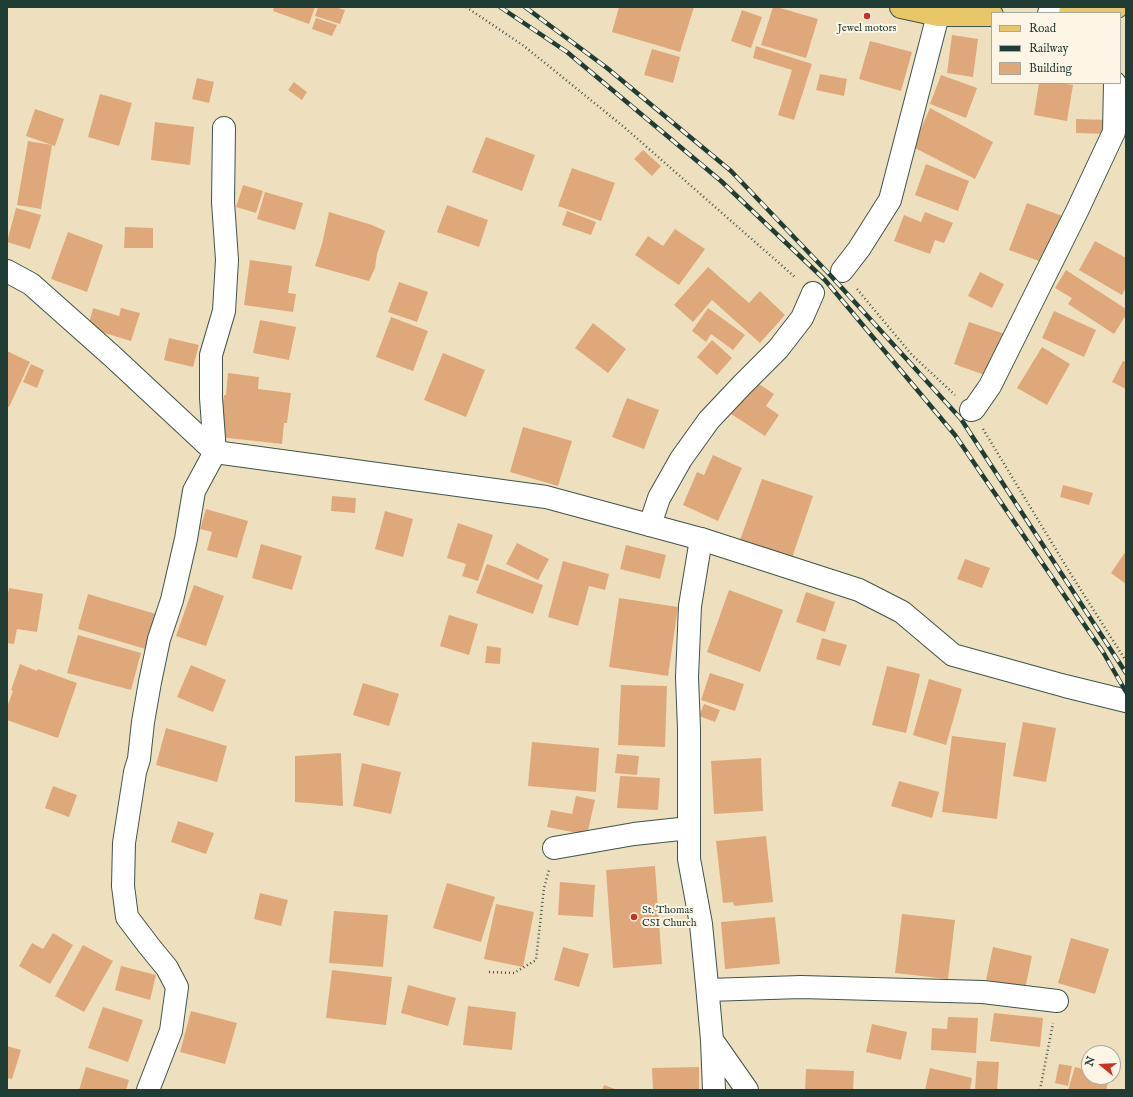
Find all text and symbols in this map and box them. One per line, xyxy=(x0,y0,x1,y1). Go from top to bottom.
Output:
marker: Jewel motors xyxy=(862,11,872,21)
legend xyxy=(991,12,1121,84)
text: Road xyxy=(1029,21,1056,36)
place label: Jewel motors xyxy=(838,22,896,36)
text: Railway xyxy=(1029,41,1068,56)
text: Building xyxy=(1029,61,1072,76)
place label: St. Thomas CSI Church xyxy=(642,904,697,930)
marker: St. Thomas CSI Church xyxy=(629,912,639,922)
north arrow xyxy=(1081,1045,1121,1085)
text: N xyxy=(1082,1055,1099,1068)

